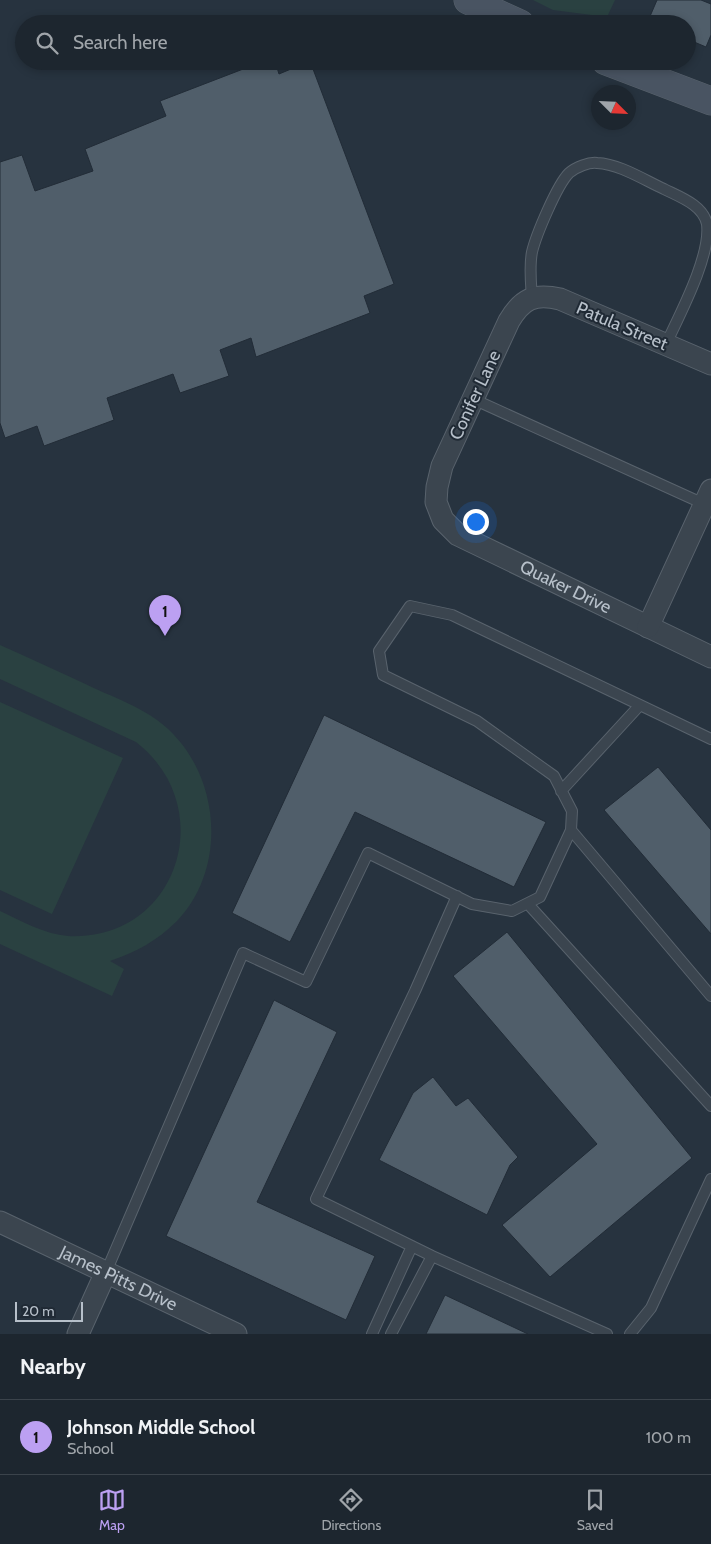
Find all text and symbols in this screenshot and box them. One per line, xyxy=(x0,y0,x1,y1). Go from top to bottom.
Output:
search box xyxy=(15,15,696,70)
icon: search xyxy=(33,29,61,57)
text: Search here xyxy=(73,31,167,54)
north arrow xyxy=(591,85,636,130)
street label: Patula Street xyxy=(573,297,671,355)
street label: Conifer Lane xyxy=(445,347,505,443)
your location xyxy=(463,509,489,535)
street label: Quaker Drive xyxy=(516,556,615,618)
pin: 1 xyxy=(149,595,181,636)
street label: James Pitts Drive xyxy=(55,1240,181,1315)
scale bar xyxy=(15,1299,82,1322)
text: 20 m xyxy=(22,1302,55,1320)
text: Nearby xyxy=(20,1354,86,1379)
text: Johnson Middle School xyxy=(67,1416,255,1439)
text: 1 xyxy=(33,1428,39,1447)
text: 100 m xyxy=(646,1428,691,1447)
text: School xyxy=(67,1439,114,1458)
tab: Map xyxy=(98,1486,126,1534)
tab: Directions xyxy=(321,1486,381,1534)
tab: Saved xyxy=(577,1486,613,1534)

